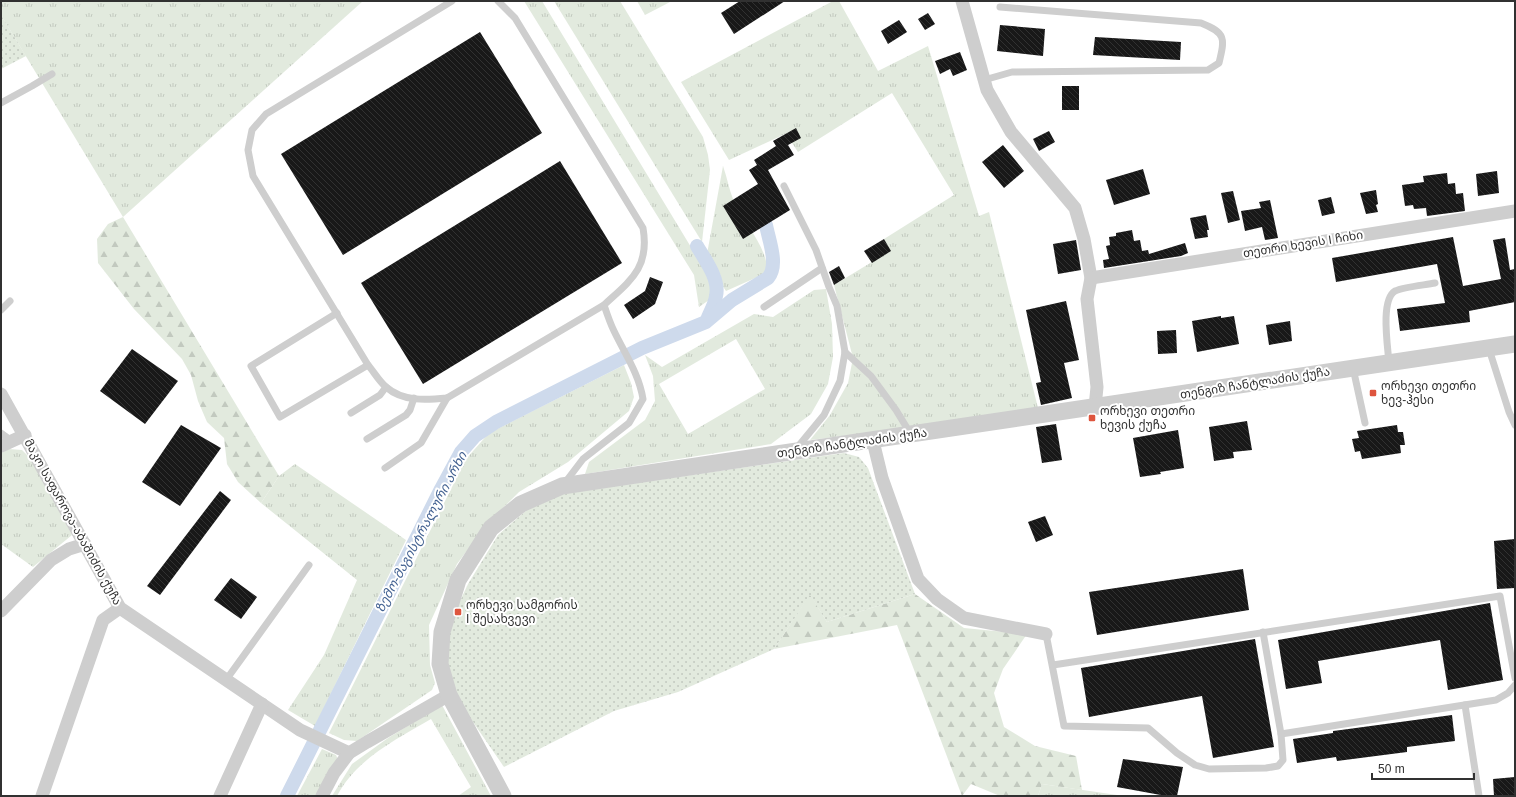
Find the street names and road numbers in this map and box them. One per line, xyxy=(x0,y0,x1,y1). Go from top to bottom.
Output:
street label: თეთრი ხევის I ჩიხი xyxy=(1242,228,1364,260)
street label: თენგიზ ჩანტლაძის ქუჩა xyxy=(1179,364,1331,403)
street label: თენგიზ ჩანტლაძის ქუჩა xyxy=(776,426,928,461)
street label: მაკო საფაროვა-აბაშიძის ქუჩა xyxy=(21,436,125,608)

